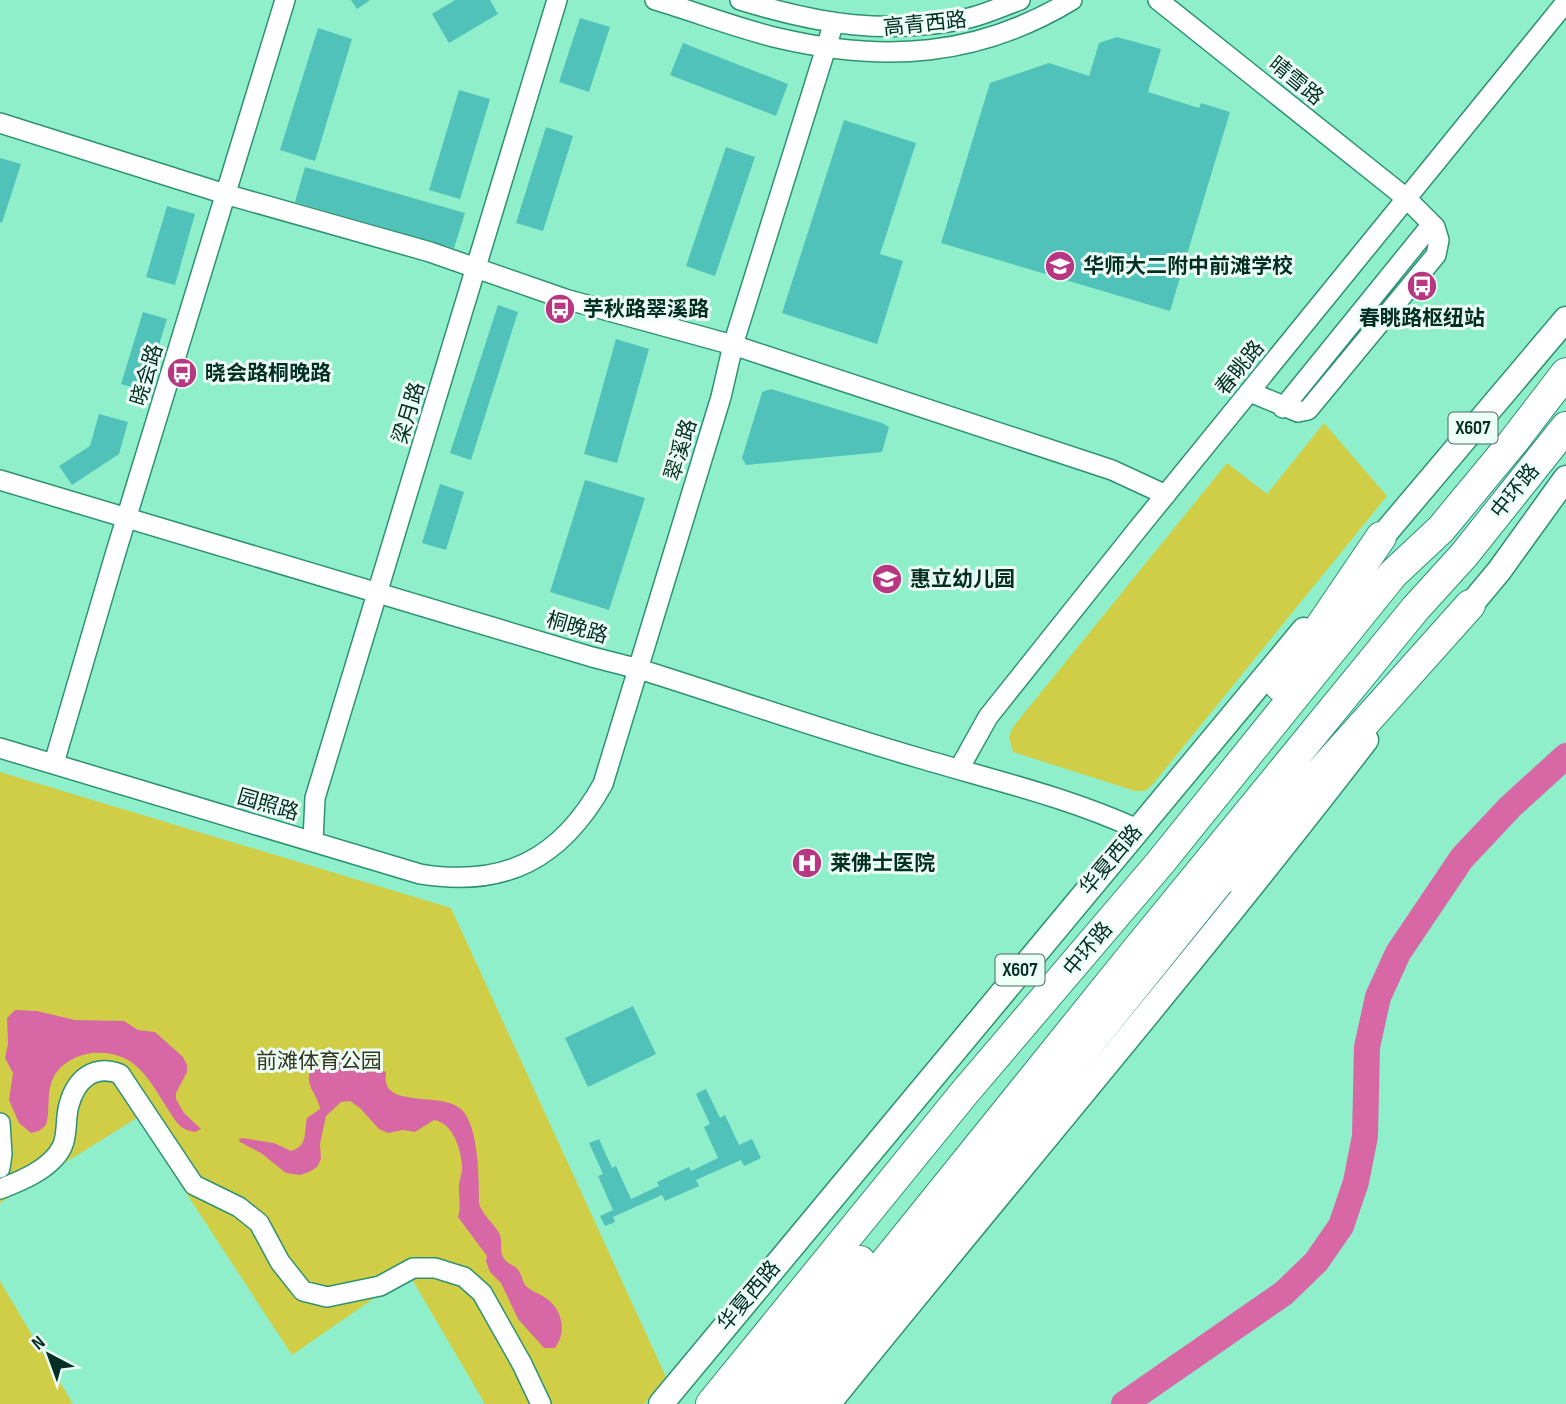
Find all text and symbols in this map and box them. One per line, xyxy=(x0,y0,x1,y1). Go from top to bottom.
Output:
street label: 高青西路 xyxy=(882,7,968,41)
street label: 晴雪路 xyxy=(1264,51,1328,111)
school or university icon: 华师大二附中前滩学校 xyxy=(1043,249,1077,283)
place label: 华师大二附中前滩学校 xyxy=(1083,254,1293,279)
bus stop icon: 春眺路枢纽站 xyxy=(1405,269,1439,303)
bus stop icon: 芋秋路翠溪路 xyxy=(543,292,577,326)
place label: 芋秋路翠溪路 xyxy=(583,297,709,322)
place label: 春眺路枢纽站 xyxy=(1359,306,1485,331)
street label: 春眺路 xyxy=(1210,336,1270,400)
street label: 晓会路 xyxy=(126,341,168,409)
bus stop icon: 晓会路桐晚路 xyxy=(165,356,199,390)
place label: 晓会路桐晚路 xyxy=(205,361,331,386)
street label: 梁月路 xyxy=(388,379,430,447)
road number: X607 xyxy=(1448,412,1498,444)
street label: 翠溪路 xyxy=(660,416,702,484)
street label: 中环路 xyxy=(1485,459,1545,523)
school or university icon: 惠立幼儿园 xyxy=(870,562,904,596)
place label: 惠立幼儿园 xyxy=(910,567,1015,592)
street label: 桐晚路 xyxy=(543,607,611,649)
street label: 园照路 xyxy=(234,784,302,826)
street label: 华夏西路 xyxy=(1074,820,1148,900)
hospital icon: 莱佛士医院 xyxy=(790,846,824,880)
place label: 莱佛士医院 xyxy=(830,851,935,876)
street label: 中环路 xyxy=(1058,917,1118,981)
road number: X607 xyxy=(996,954,1044,986)
park label: 前滩体育公园 xyxy=(256,1049,382,1074)
street label: 华夏西路 xyxy=(712,1256,786,1336)
north arrow xyxy=(14,1320,84,1390)
text: N xyxy=(27,1331,50,1355)

